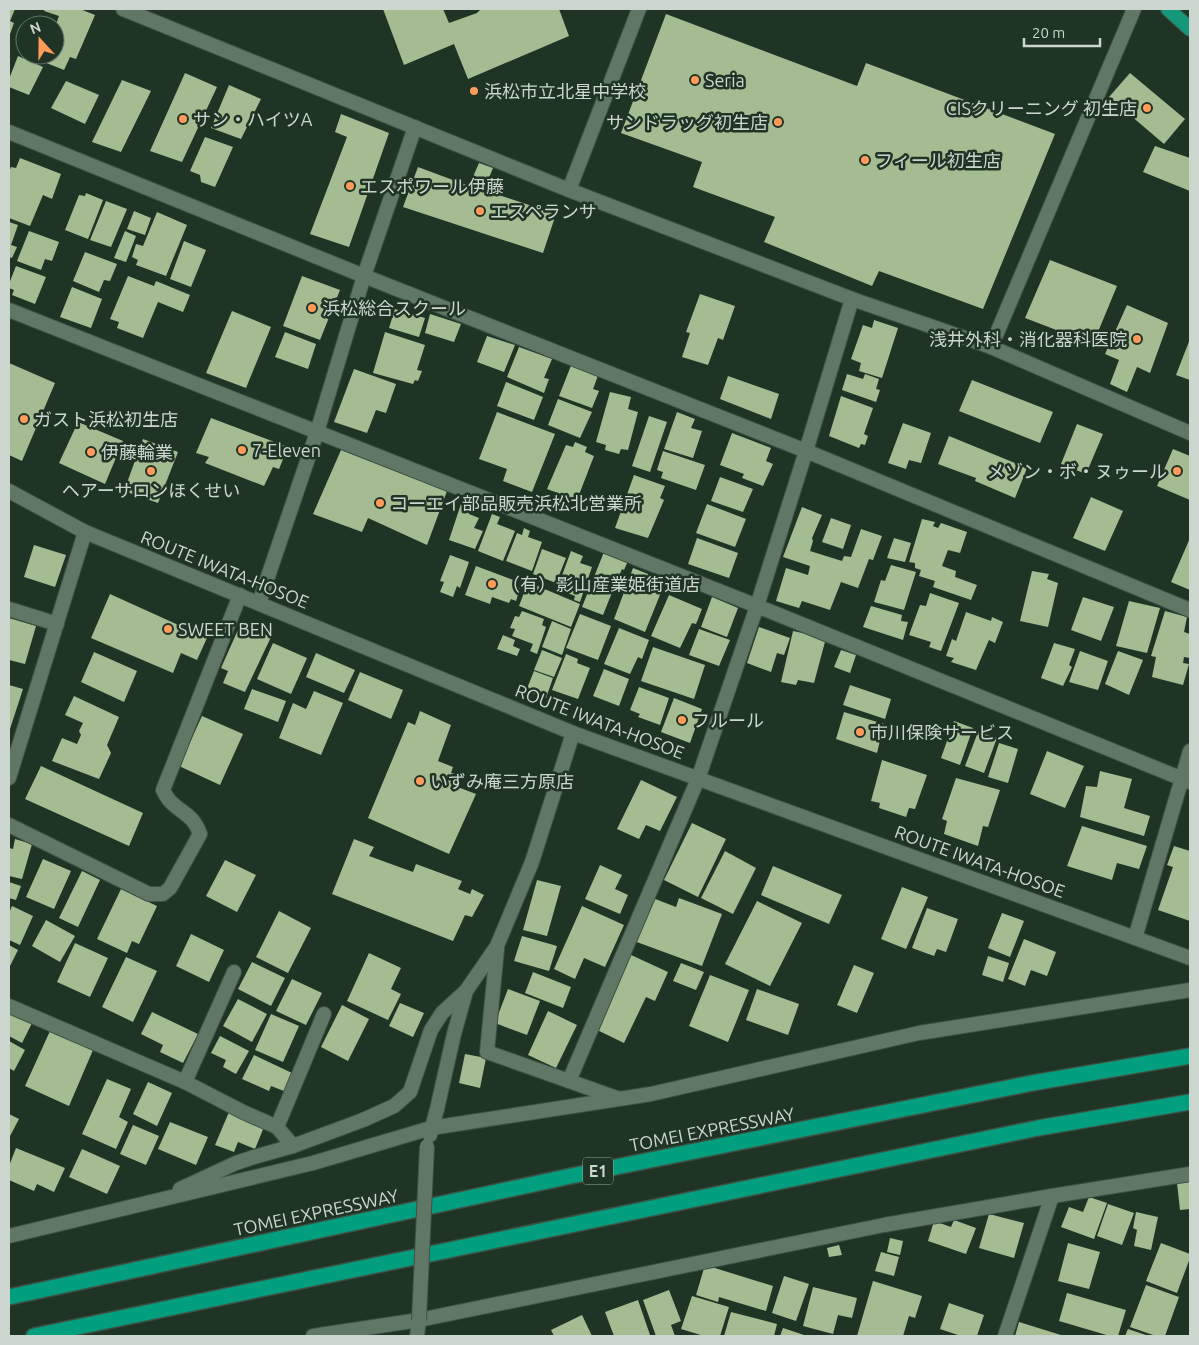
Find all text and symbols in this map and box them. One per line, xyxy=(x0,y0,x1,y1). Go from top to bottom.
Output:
north arrow xyxy=(15,15,65,65)
scale bar xyxy=(1024,15,1100,47)
text: N xyxy=(28,19,43,37)
text: 20 m xyxy=(1032,24,1065,41)
place label: Seria xyxy=(705,70,745,90)
marker: Seria xyxy=(689,74,701,86)
place label: 浜松市立北星中学校 xyxy=(484,81,646,101)
marker: 浜松市立北星中学校 xyxy=(468,85,480,97)
place label: CISクリーニング 初生店 xyxy=(946,98,1137,118)
marker: CISクリーニング 初生店 xyxy=(1141,102,1153,114)
place label: サン・ハイツA xyxy=(193,109,313,129)
place label: サンドラッグ初生店 xyxy=(606,112,768,132)
marker: サン・ハイツA xyxy=(177,113,189,125)
marker: サンドラッグ初生店 xyxy=(772,116,784,128)
place label: フィール初生店 xyxy=(875,150,1001,170)
marker: フィール初生店 xyxy=(859,154,871,166)
place label: エスポワール伊藤 xyxy=(360,176,504,196)
marker: エスポワール伊藤 xyxy=(344,180,356,192)
place label: エスペランサ xyxy=(490,201,597,221)
marker: エスペランサ xyxy=(474,205,486,217)
place label: 浜松総合スクール xyxy=(322,298,466,318)
marker: 浜松総合スクール xyxy=(306,302,318,314)
place label: 浅井外科・消化器科医院 xyxy=(929,329,1127,349)
marker: 浅井外科・消化器科医院 xyxy=(1131,333,1143,345)
place label: ガスト浜松初生店 xyxy=(34,409,178,429)
marker: ガスト浜松初生店 xyxy=(18,413,30,425)
place label: 7-Eleven xyxy=(252,440,321,460)
place label: 伊藤輪業 xyxy=(101,442,173,462)
marker: 7-Eleven xyxy=(236,444,248,456)
marker: 伊藤輪業 xyxy=(85,446,97,458)
place label: メゾン・ボ・ヌゥール xyxy=(987,461,1167,481)
marker: ヘアーサロンほくせい xyxy=(145,465,157,477)
marker: メゾン・ボ・ヌゥール xyxy=(1171,465,1183,477)
place label: ヘアーサロンほくせい xyxy=(62,480,240,500)
place label: コーエイ部品販売浜松北営業所 xyxy=(390,493,642,513)
marker: コーエイ部品販売浜松北営業所 xyxy=(374,497,386,509)
street label: ROUTE IWATA-HOSOE xyxy=(138,526,312,612)
place label: （有）影山産業姫街道店 xyxy=(502,574,700,594)
marker: （有）影山産業姫街道店 xyxy=(486,578,498,590)
place label: SWEET BEN xyxy=(178,619,273,639)
marker: SWEET BEN xyxy=(162,623,174,635)
street label: ROUTE IWATA-HOSOE xyxy=(513,680,687,762)
place label: フルール xyxy=(692,710,764,730)
marker: フルール xyxy=(676,714,688,726)
place label: 市川保険サービス xyxy=(870,722,1014,742)
marker: 市川保険サービス xyxy=(854,726,866,738)
place label: いずみ庵三方原店 xyxy=(430,771,574,791)
marker: いずみ庵三方原店 xyxy=(414,775,426,787)
street label: ROUTE IWATA-HOSOE xyxy=(892,821,1068,901)
street label: TOMEI EXPRESSWAY xyxy=(628,1103,797,1155)
road number: E1 xyxy=(583,1158,613,1184)
street label: TOMEI EXPRESSWAY xyxy=(232,1185,401,1239)

